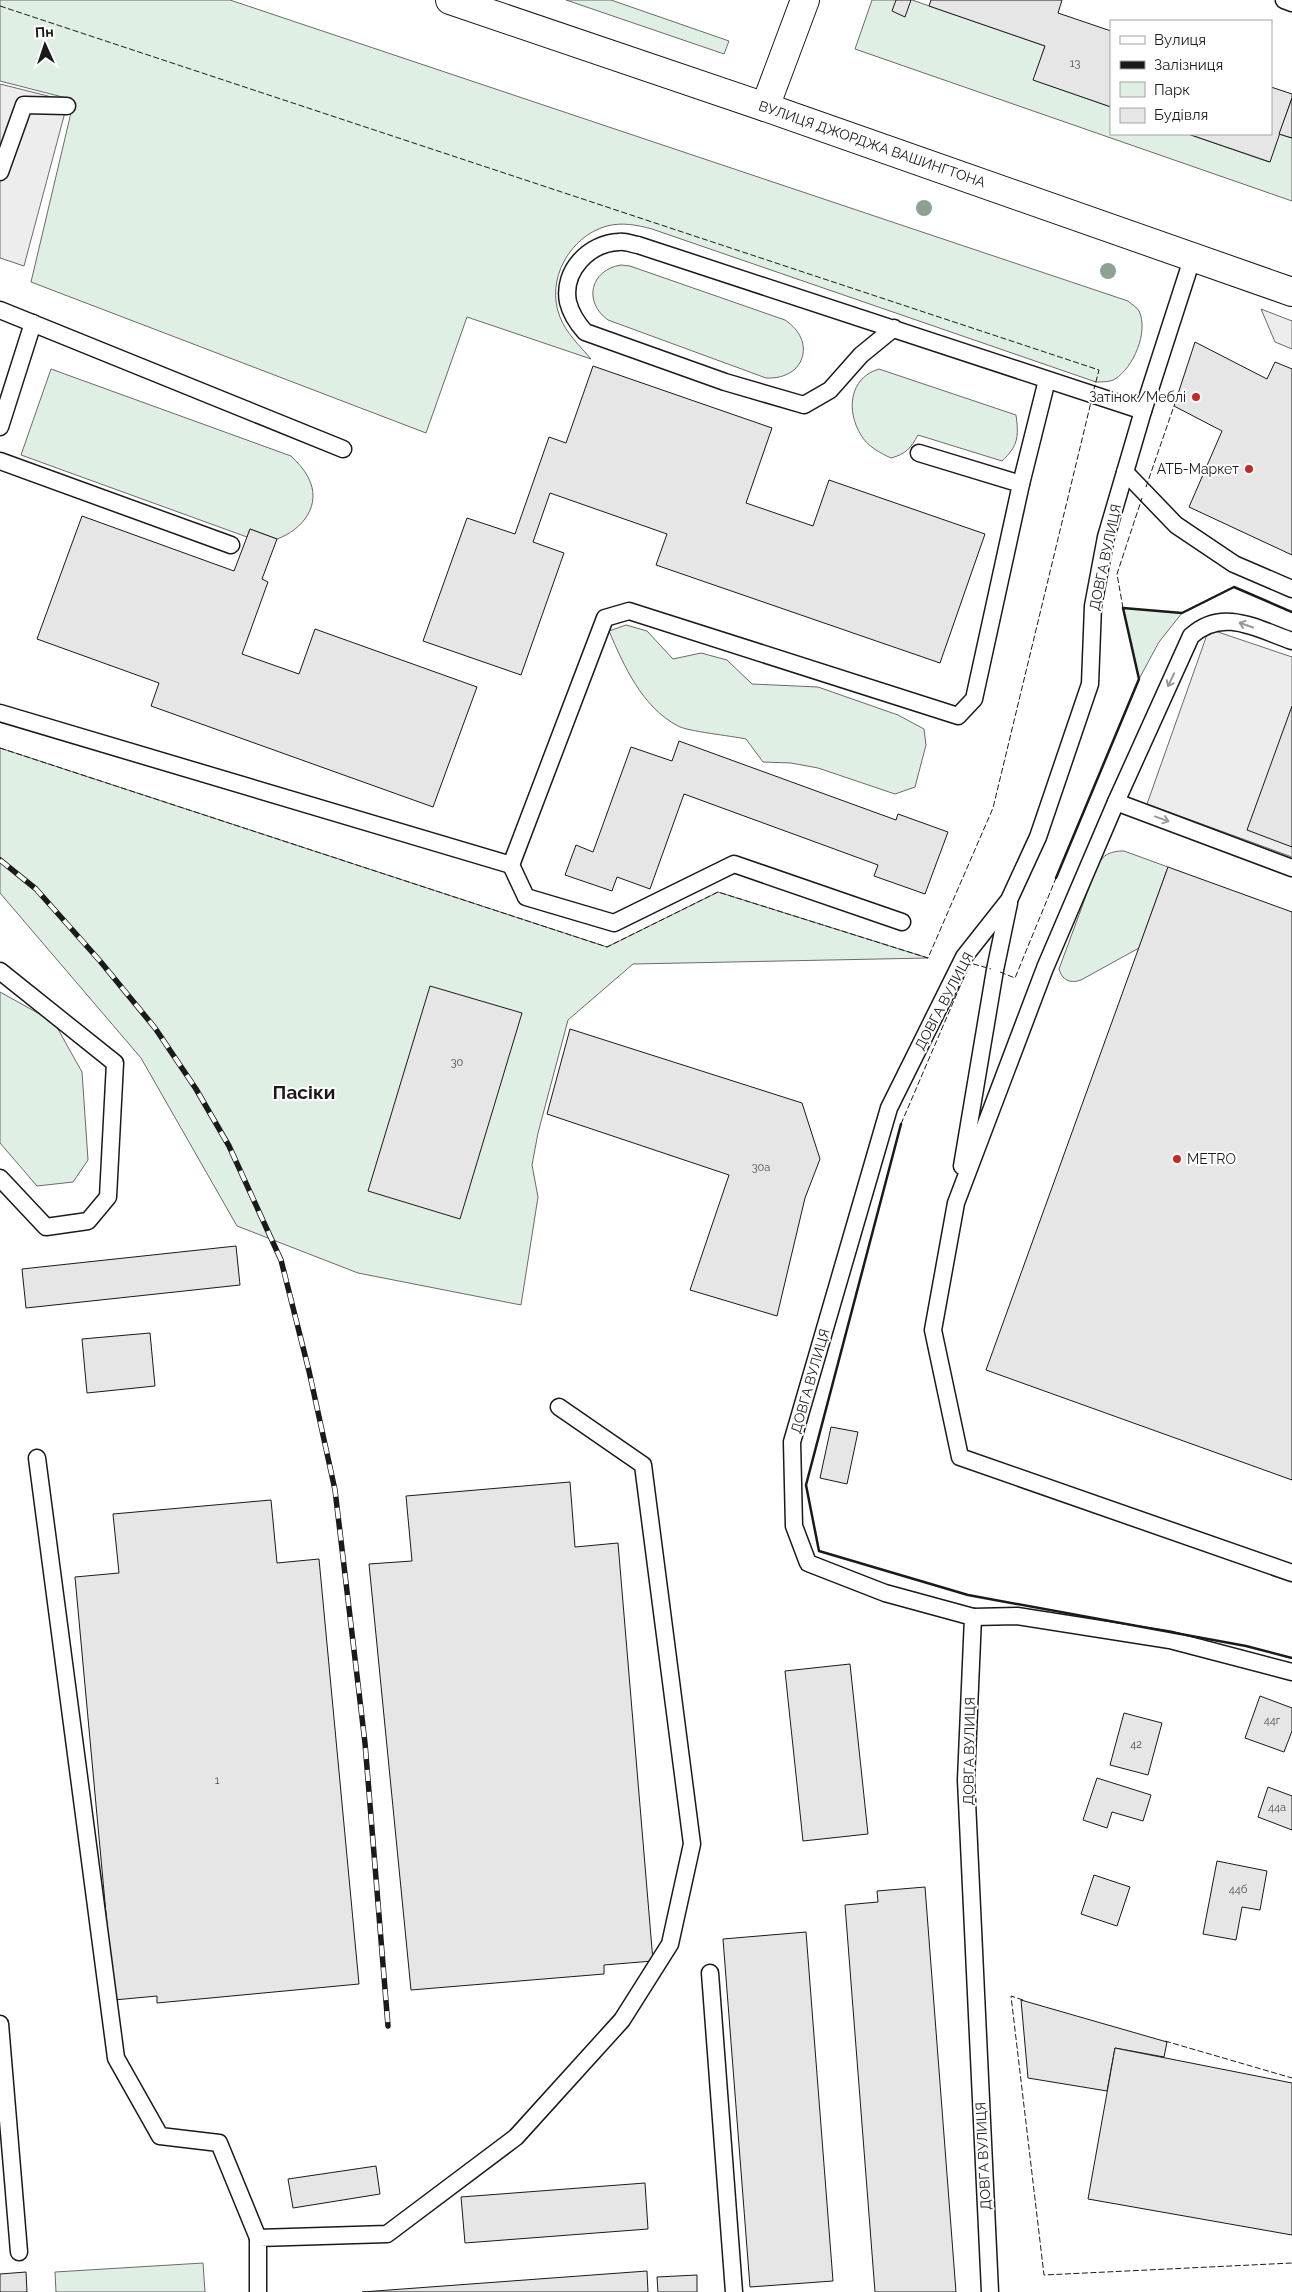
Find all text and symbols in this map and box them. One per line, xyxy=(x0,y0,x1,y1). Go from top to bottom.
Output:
north arrow xyxy=(20,20,70,70)
legend xyxy=(1110,20,1272,135)
text: Пн xyxy=(35,24,54,40)
text: Вулиця xyxy=(1154,31,1206,49)
text: Залізниця xyxy=(1154,56,1223,74)
house number: 13 xyxy=(1070,57,1080,70)
text: Парк xyxy=(1154,81,1190,99)
street label: ВУЛИЦЯ ДЖОРДЖА ВАШИНГТОНА xyxy=(756,98,988,191)
text: Будівля xyxy=(1154,106,1208,124)
place label: Затінок/Меблі xyxy=(1089,389,1186,405)
marker: Затінок/Меблі xyxy=(1190,391,1202,403)
place label: АТБ-Маркет xyxy=(1157,461,1239,477)
marker: АТБ-Маркет xyxy=(1243,463,1255,475)
street label: ДОВГА ВУЛИЦЯ xyxy=(1086,502,1124,612)
one-way arrow xyxy=(1239,620,1254,629)
one-way arrow xyxy=(1166,672,1176,687)
one-way arrow xyxy=(1154,815,1169,824)
street label: ДОВГА ВУЛИЦЯ xyxy=(912,950,976,1052)
house number: 30 xyxy=(451,1056,464,1069)
district label: Пасіки xyxy=(273,1081,335,1103)
place label: METRO xyxy=(1187,1151,1236,1167)
marker: METRO xyxy=(1171,1153,1183,1165)
house number: 30а xyxy=(752,1161,770,1174)
street label: ДОВГА ВУЛИЦЯ xyxy=(787,1327,833,1435)
street label: ДОВГА ВУЛИЦЯ xyxy=(960,1697,978,1805)
house number: 44г xyxy=(1264,1714,1281,1727)
house number: 42 xyxy=(1130,1738,1142,1751)
house number: 1 xyxy=(215,1774,220,1787)
house number: 44а xyxy=(1268,1801,1286,1814)
house number: 44б xyxy=(1229,1883,1248,1896)
street label: ДОВГА ВУЛИЦЯ xyxy=(972,2102,994,2210)

